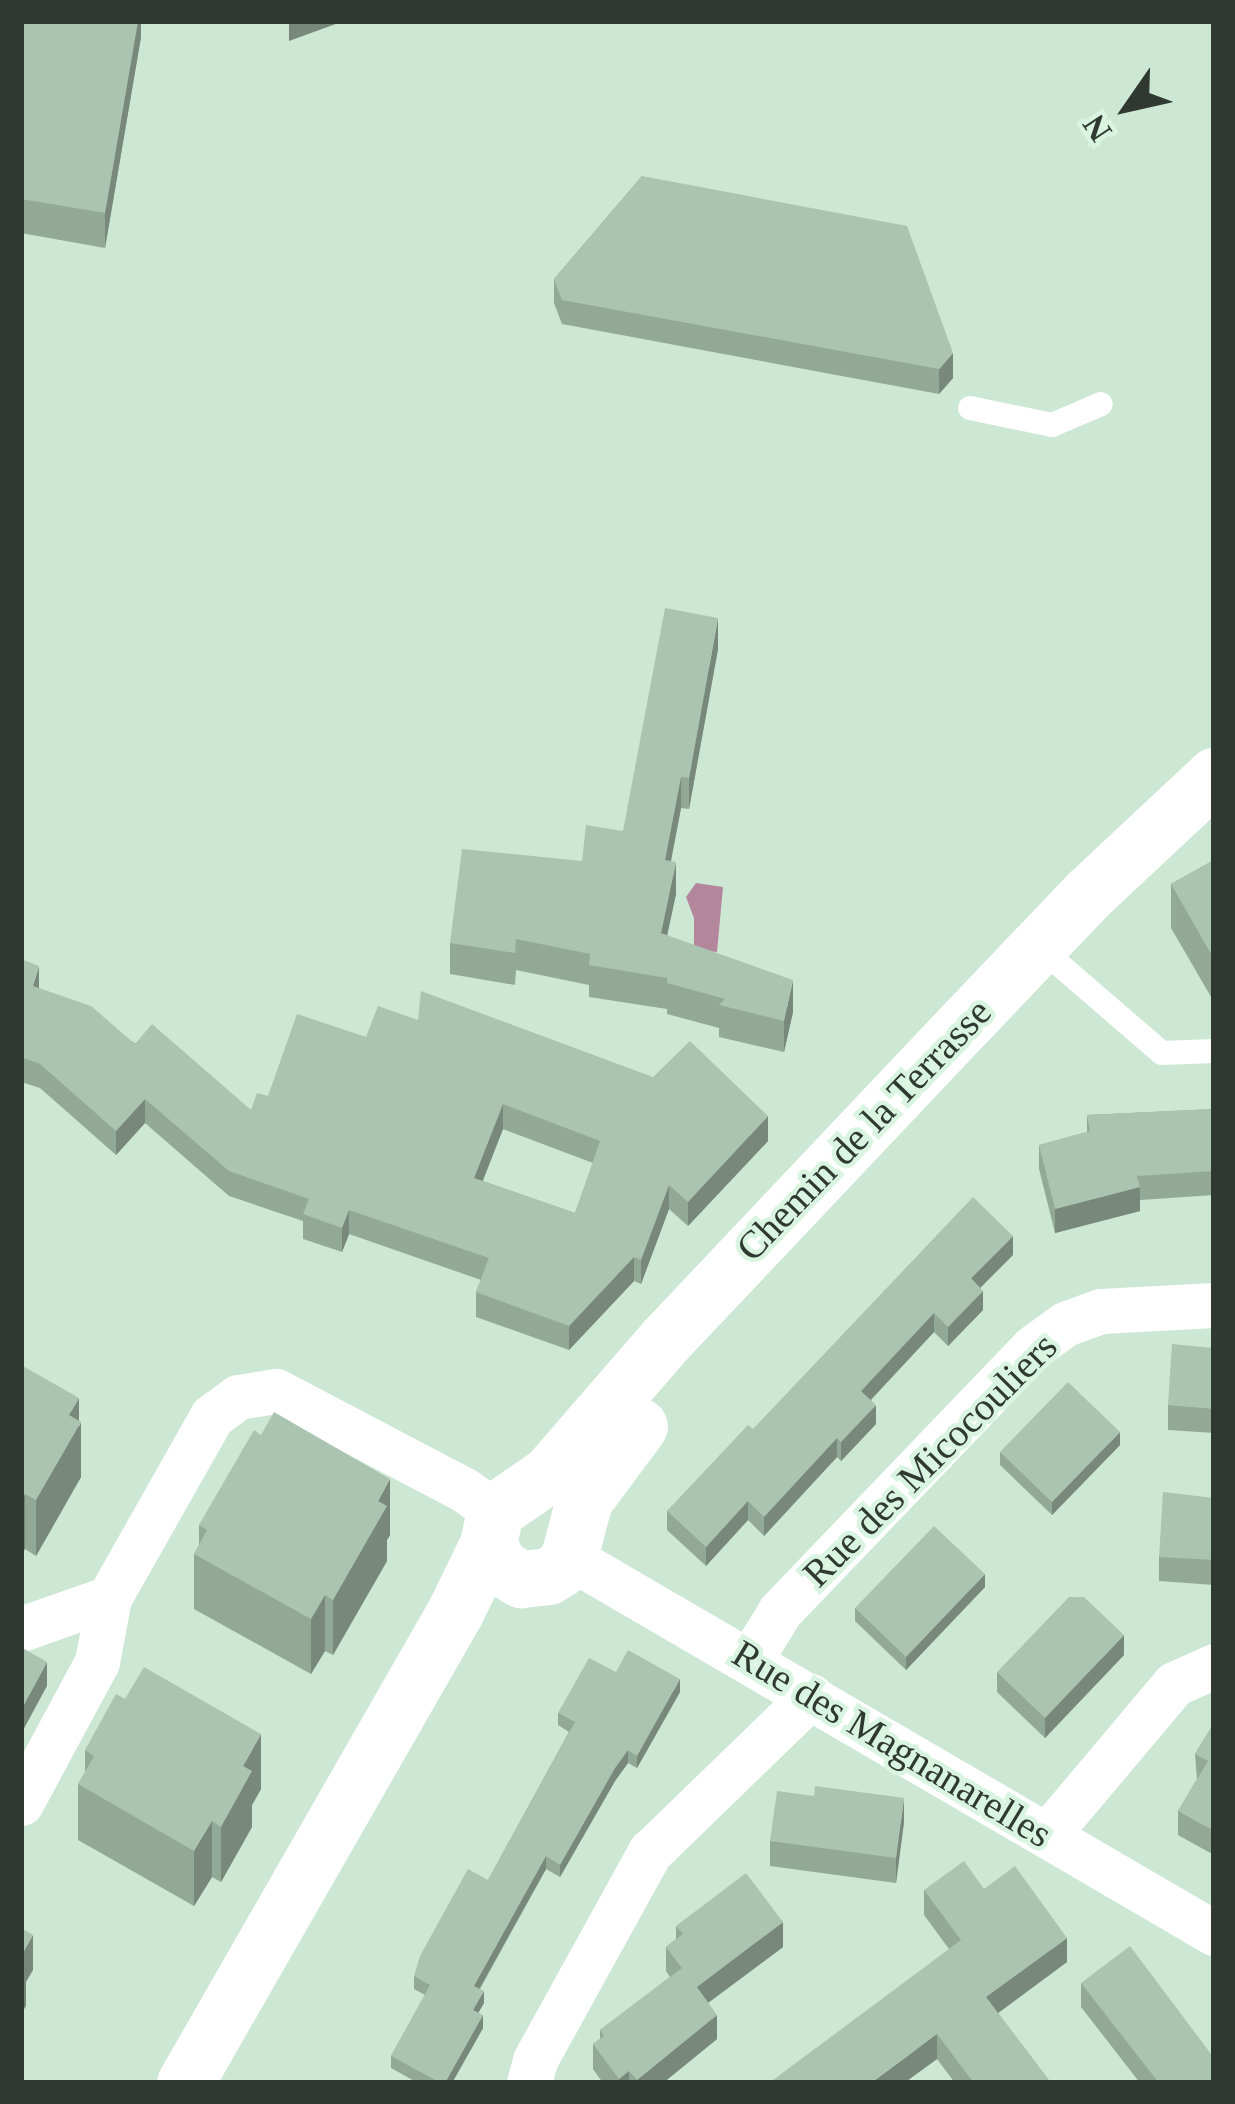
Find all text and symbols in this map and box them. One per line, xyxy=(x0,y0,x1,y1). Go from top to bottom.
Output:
north arrow xyxy=(1067,48,1187,168)
text: N xyxy=(1076,108,1119,148)
street label: Chemin de la Terrasse xyxy=(727,989,1001,1271)
street label: Rue des Micocouliers xyxy=(793,1323,1067,1597)
street label: Rue des Magnanarelles xyxy=(724,1630,1060,1858)

